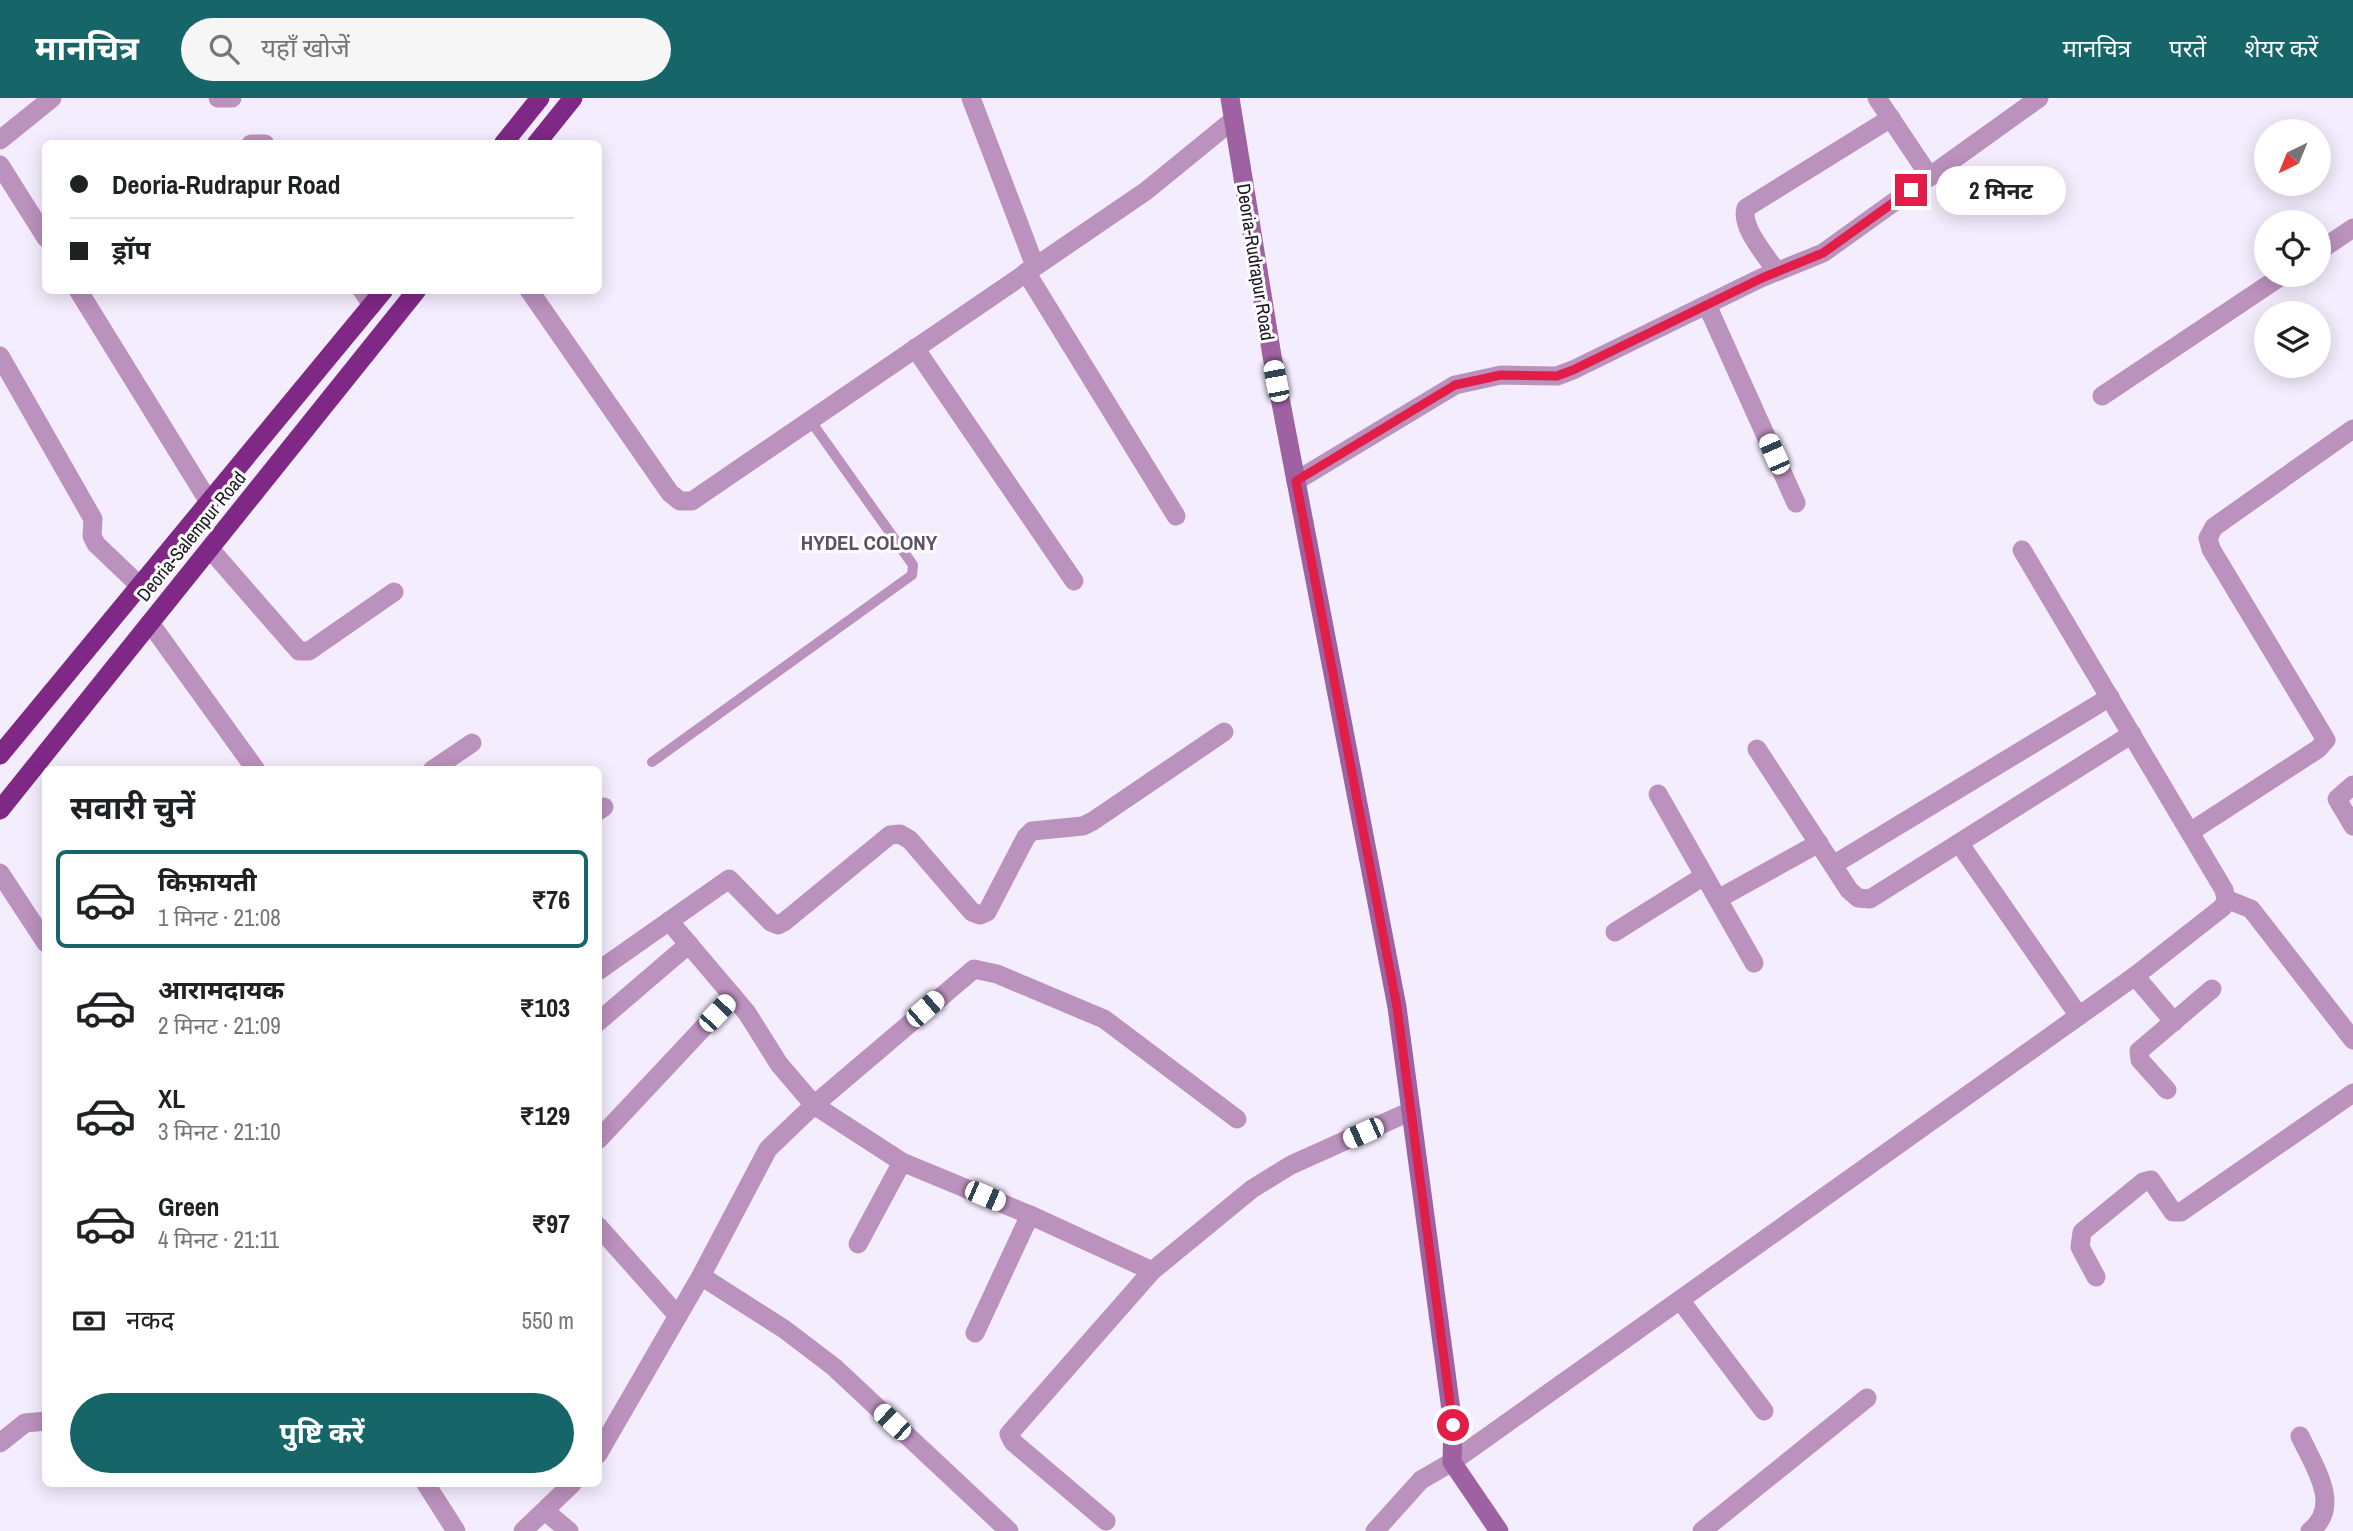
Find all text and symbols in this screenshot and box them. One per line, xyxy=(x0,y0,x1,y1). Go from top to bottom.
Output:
search box xyxy=(181,18,671,81)
text: मानचित्र xyxy=(35,26,139,70)
icon: search xyxy=(205,30,243,68)
text: यहाँ खोजें xyxy=(261,30,350,65)
text: मानचित्र xyxy=(2062,32,2131,64)
text: परतें xyxy=(2169,32,2206,64)
text: शेयर करें xyxy=(2244,32,2318,64)
north arrow xyxy=(2254,119,2331,196)
map controls xyxy=(2254,119,2331,378)
callout: 2 मिनट xyxy=(1936,166,2065,214)
text: Deoria-Rudrapur Road xyxy=(112,167,341,202)
route end xyxy=(1895,174,1927,206)
text: 2 मिनट xyxy=(1969,175,2033,206)
street label: Deoria-Rudrapur Road xyxy=(1231,182,1281,342)
button: locate xyxy=(2254,210,2331,287)
text: ड्रॉप xyxy=(112,232,150,267)
button: layers xyxy=(2254,301,2331,378)
car xyxy=(1262,358,1291,404)
car xyxy=(1756,431,1793,477)
street label: Deoria-Salempur Road xyxy=(130,466,252,606)
district label: HYDEL COLONY xyxy=(801,528,938,557)
text: सवारी चुनें xyxy=(70,786,195,829)
text: किफ़ायती xyxy=(158,864,257,899)
icon: car xyxy=(74,868,137,931)
text: ₹76 xyxy=(531,882,570,917)
text: 1 मिनट · 21:08 xyxy=(158,902,281,933)
text: आरामदायक xyxy=(158,972,284,1007)
icon: car xyxy=(74,976,137,1039)
car xyxy=(903,987,948,1031)
text: ₹103 xyxy=(519,990,570,1025)
car xyxy=(695,990,740,1036)
text: 2 मिनट · 21:09 xyxy=(158,1010,281,1041)
text: XL xyxy=(158,1081,185,1116)
icon: car xyxy=(74,1084,137,1147)
text: ₹129 xyxy=(519,1098,570,1133)
car xyxy=(1340,1115,1387,1151)
text: 3 मिनट · 21:10 xyxy=(158,1116,281,1147)
car xyxy=(962,1178,1009,1214)
text: Green xyxy=(158,1189,220,1224)
icon: car xyxy=(74,1192,137,1255)
text: ₹97 xyxy=(531,1206,570,1241)
text: 4 मिनट · 21:11 xyxy=(158,1224,279,1255)
icon: cash xyxy=(70,1302,108,1340)
text: नकद xyxy=(126,1302,174,1337)
text: 550 m xyxy=(522,1305,574,1336)
button: पुष्टि करें xyxy=(70,1393,574,1473)
car xyxy=(870,1400,915,1444)
route start xyxy=(1437,1409,1469,1441)

